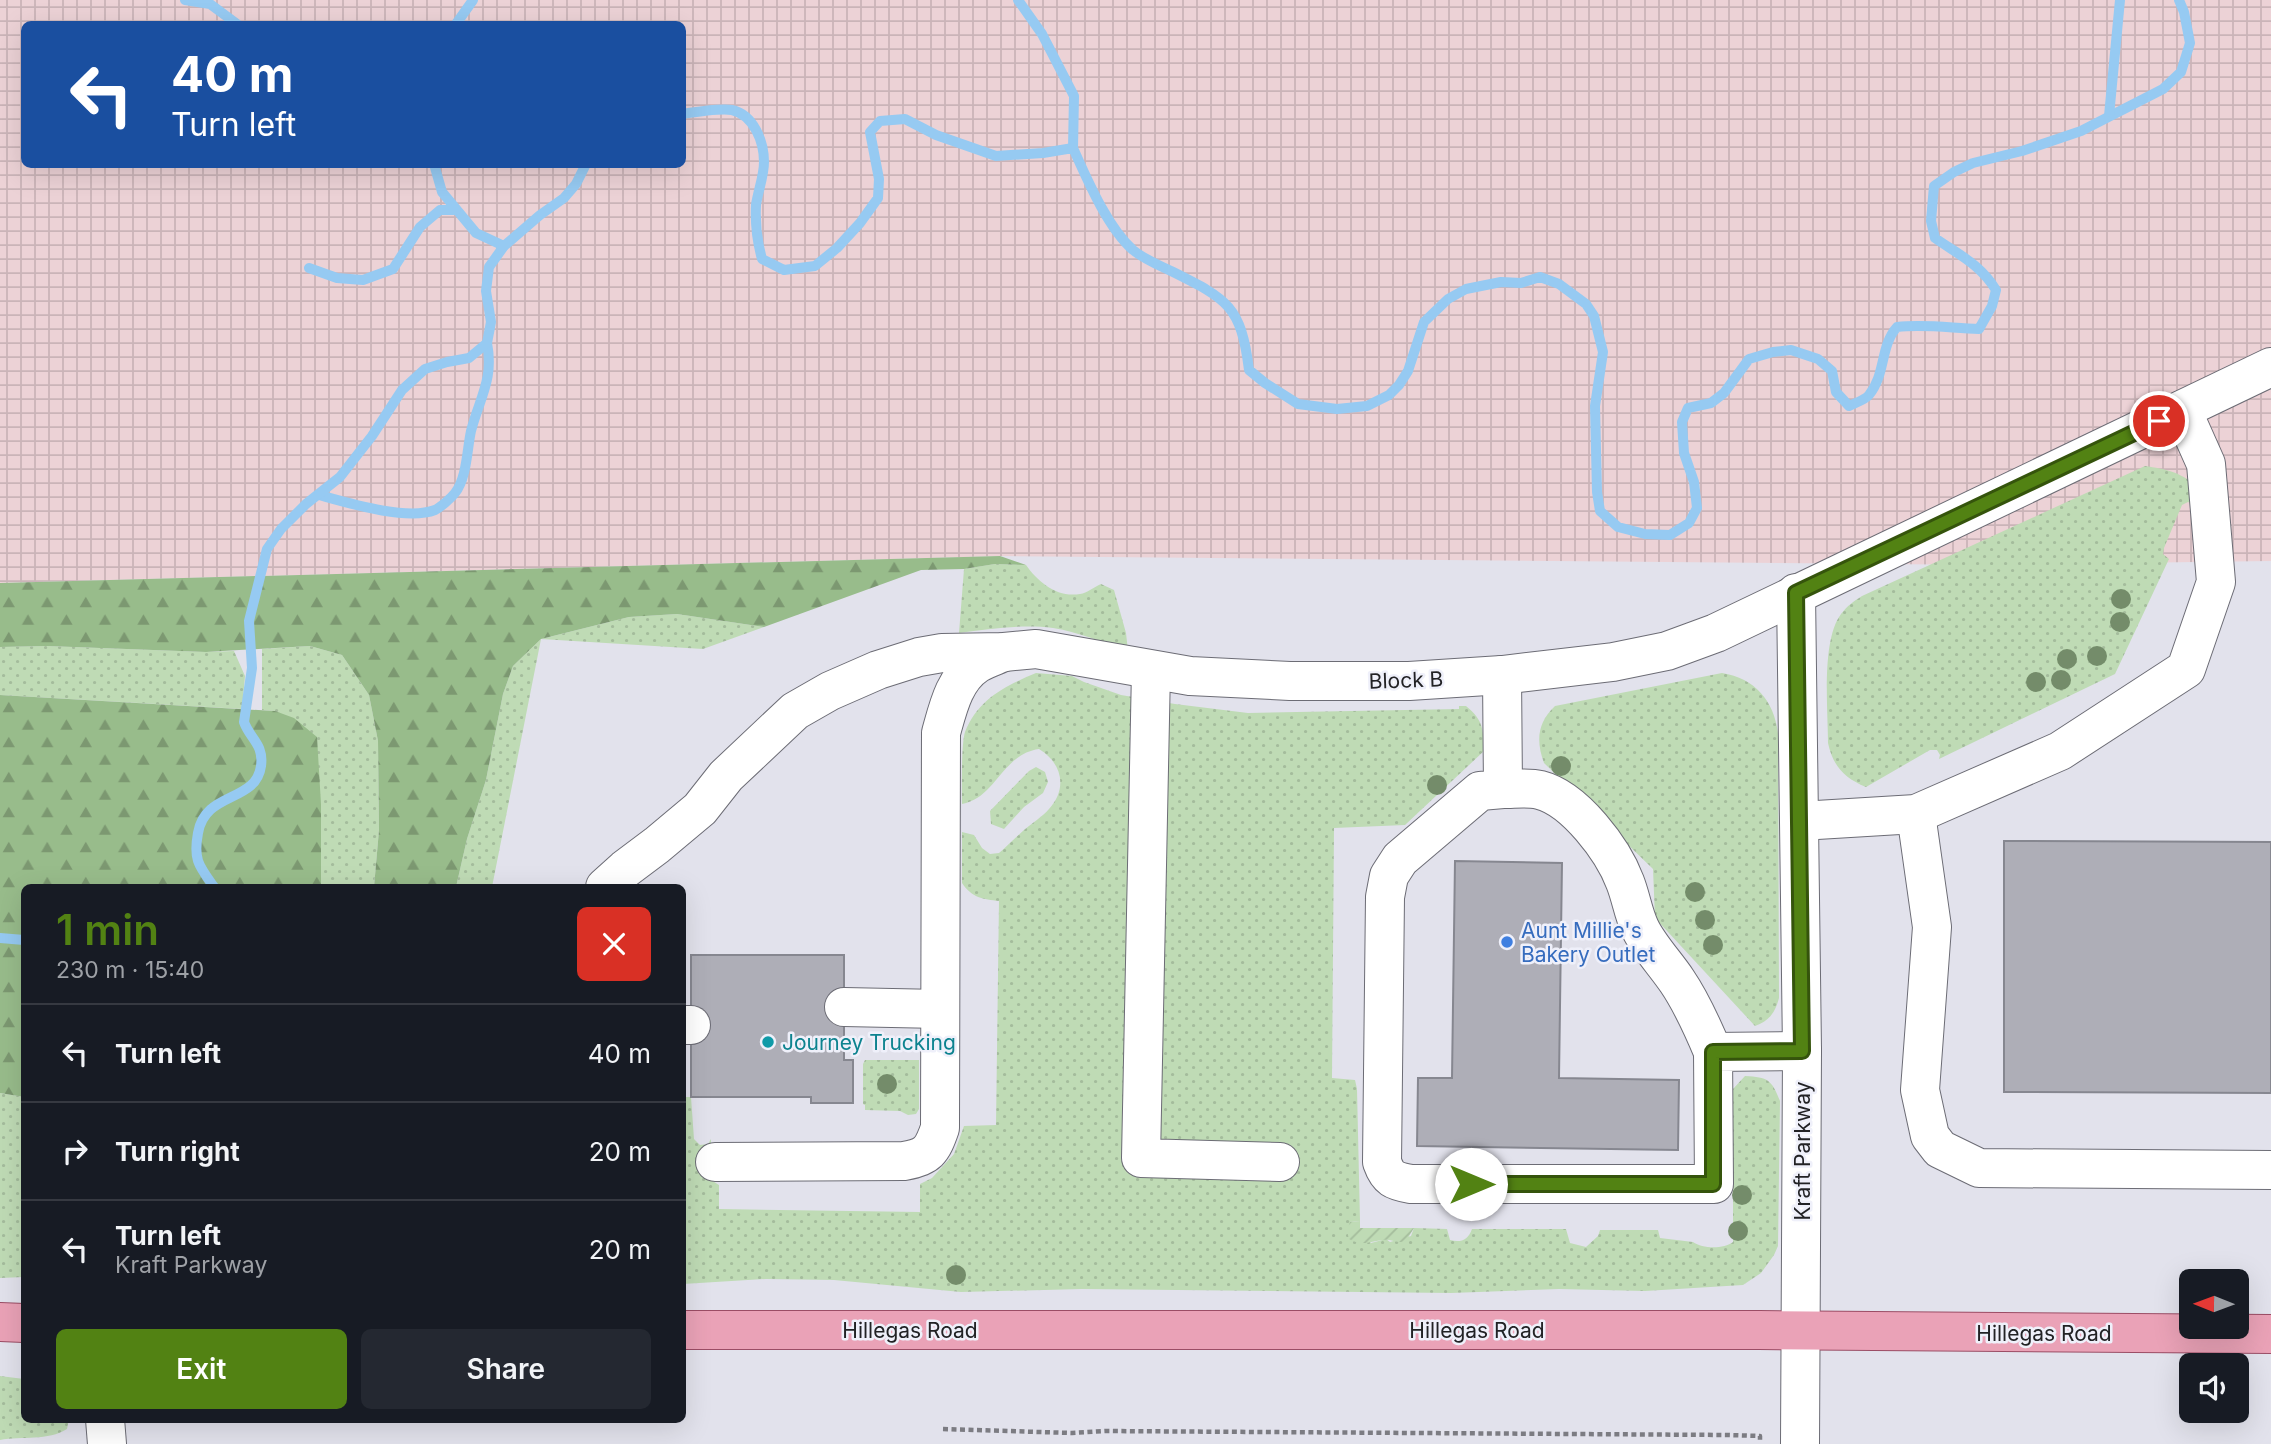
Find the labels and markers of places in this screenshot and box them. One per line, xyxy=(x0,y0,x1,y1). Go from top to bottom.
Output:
pin xyxy=(2129,391,2189,451)
place label: Aunt Millie's Bakery Outlet xyxy=(1521,918,1655,967)
marker: Aunt Millie's Bakery Outlet xyxy=(1499,934,1515,950)
place label: Journey Trucking xyxy=(782,1030,956,1055)
marker: Journey Trucking xyxy=(760,1034,776,1050)

